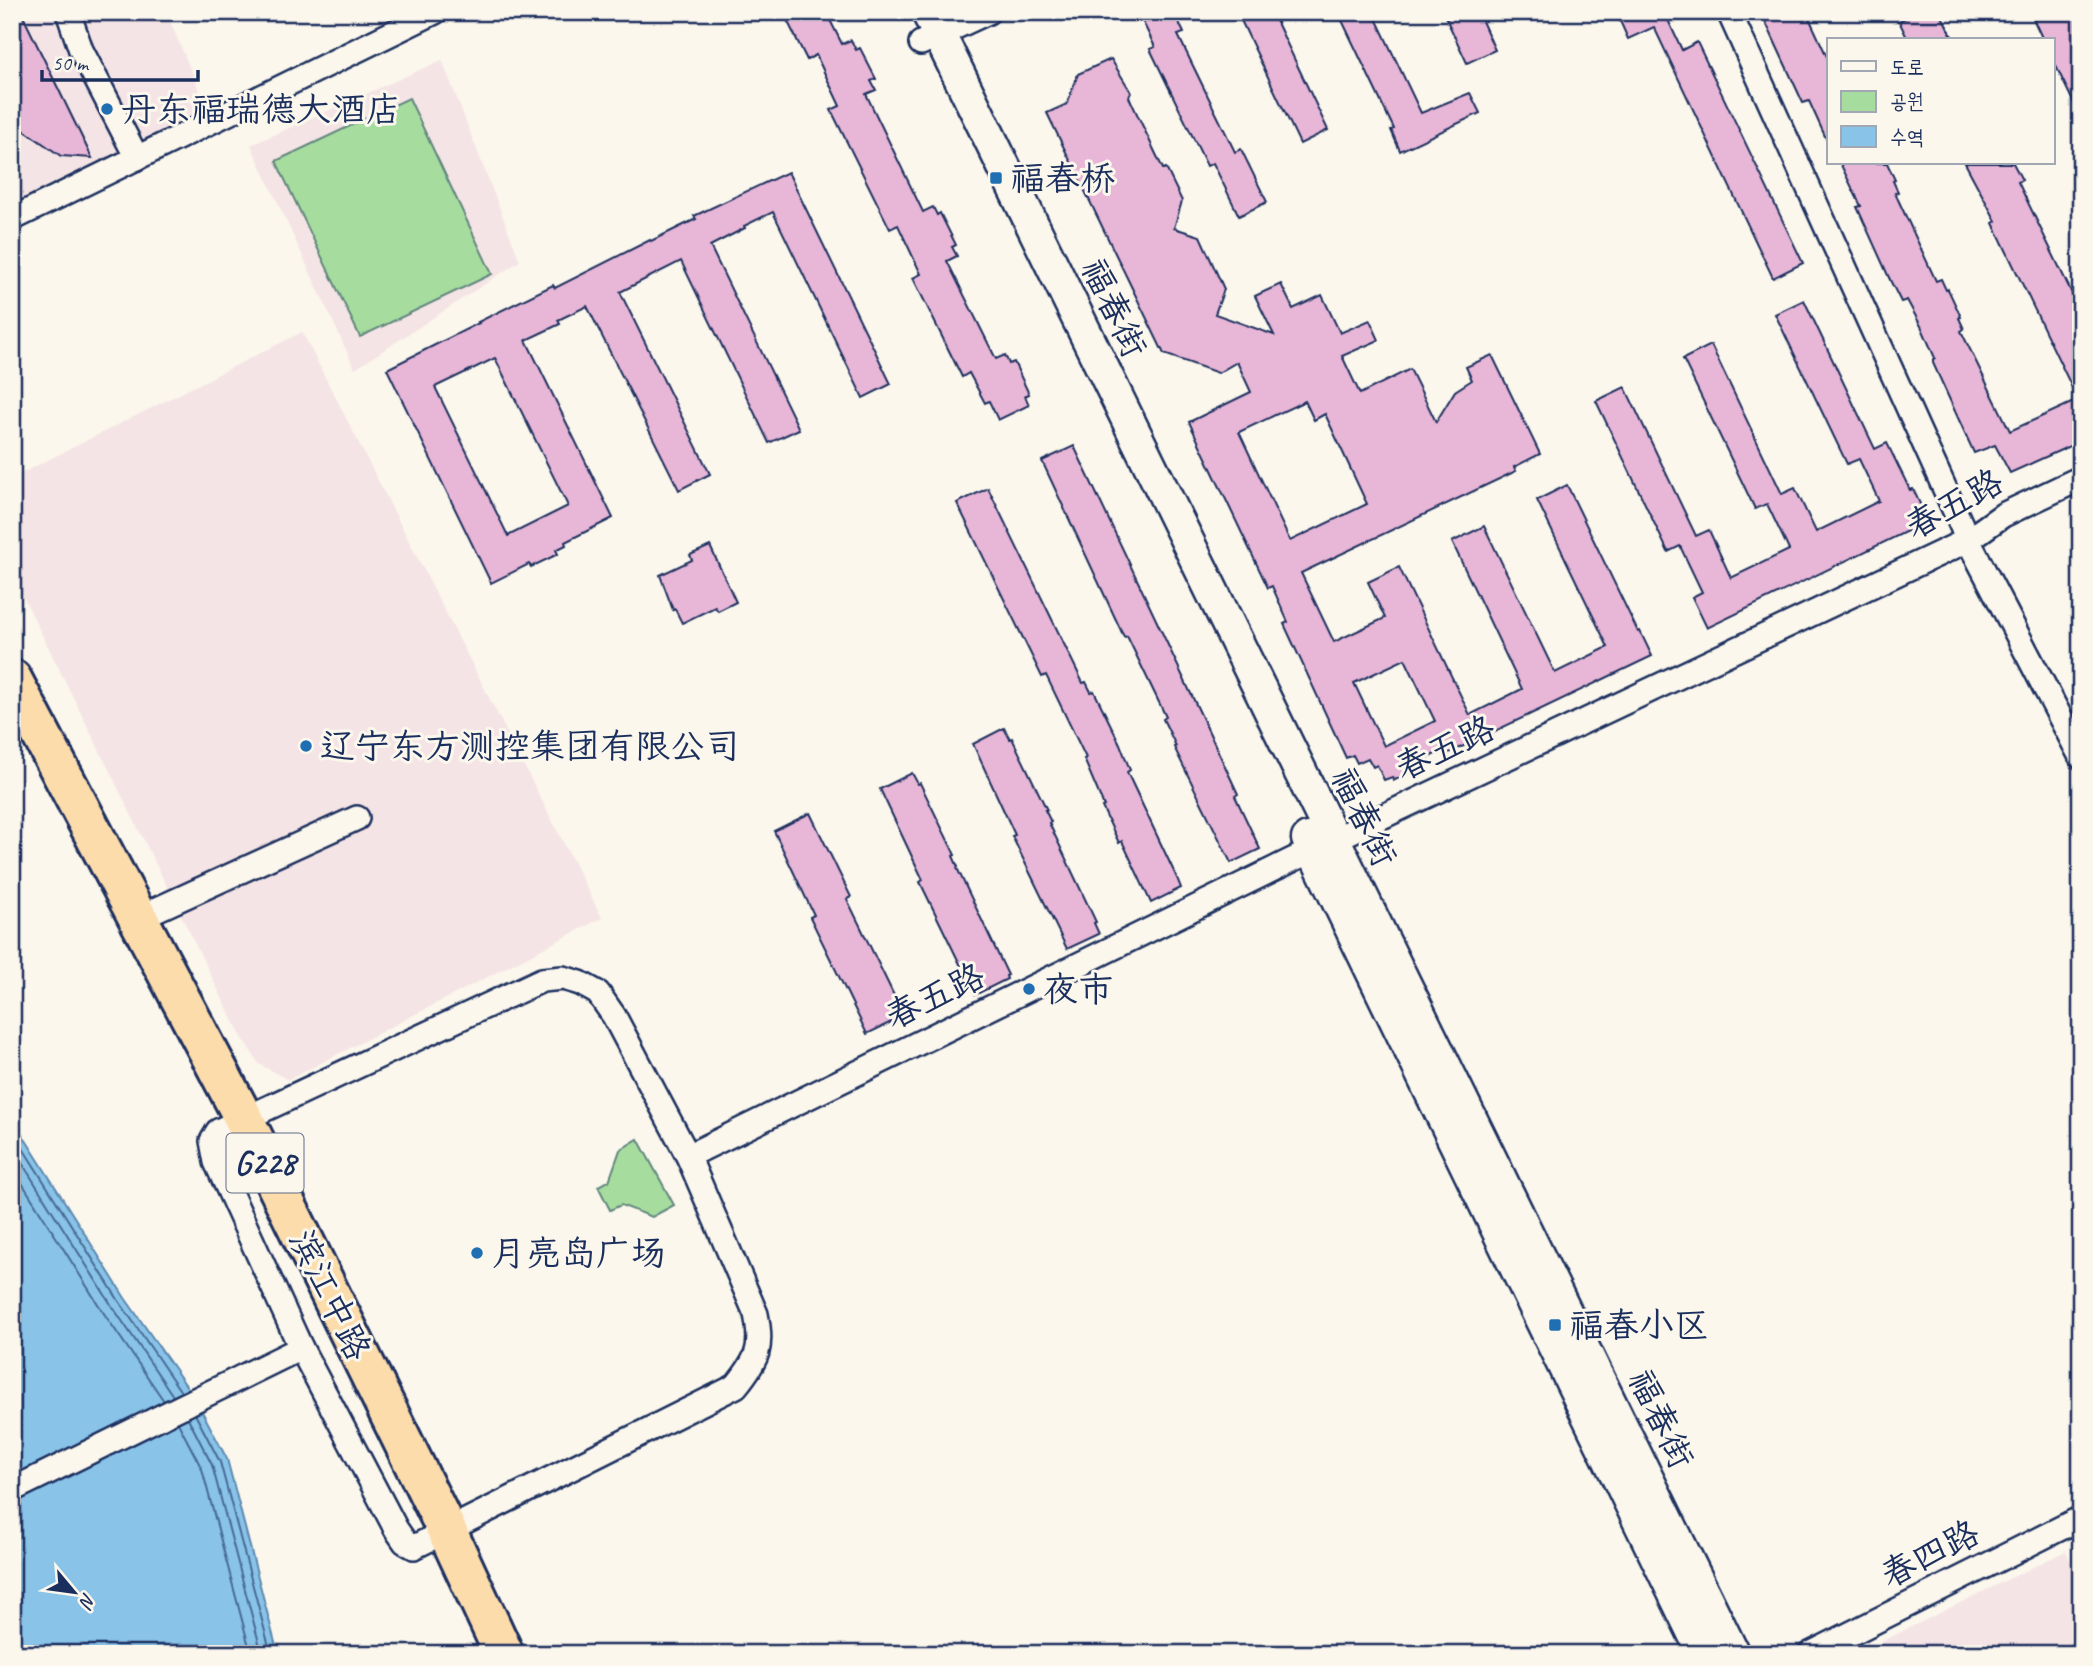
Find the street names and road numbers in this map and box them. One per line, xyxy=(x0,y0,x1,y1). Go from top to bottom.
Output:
street label: 福春街 xyxy=(1071,251,1157,365)
street label: 春五路 xyxy=(1897,459,2011,549)
street label: 春五路 xyxy=(1388,705,1502,791)
street label: 福春街 xyxy=(1321,760,1407,874)
street label: 春五路 xyxy=(878,953,992,1039)
road number: G228 xyxy=(226,1134,304,1192)
street label: 滨江中路 xyxy=(279,1222,381,1368)
street label: 福春街 xyxy=(1618,1362,1704,1476)
street label: 春四路 xyxy=(1873,1510,1987,1598)

